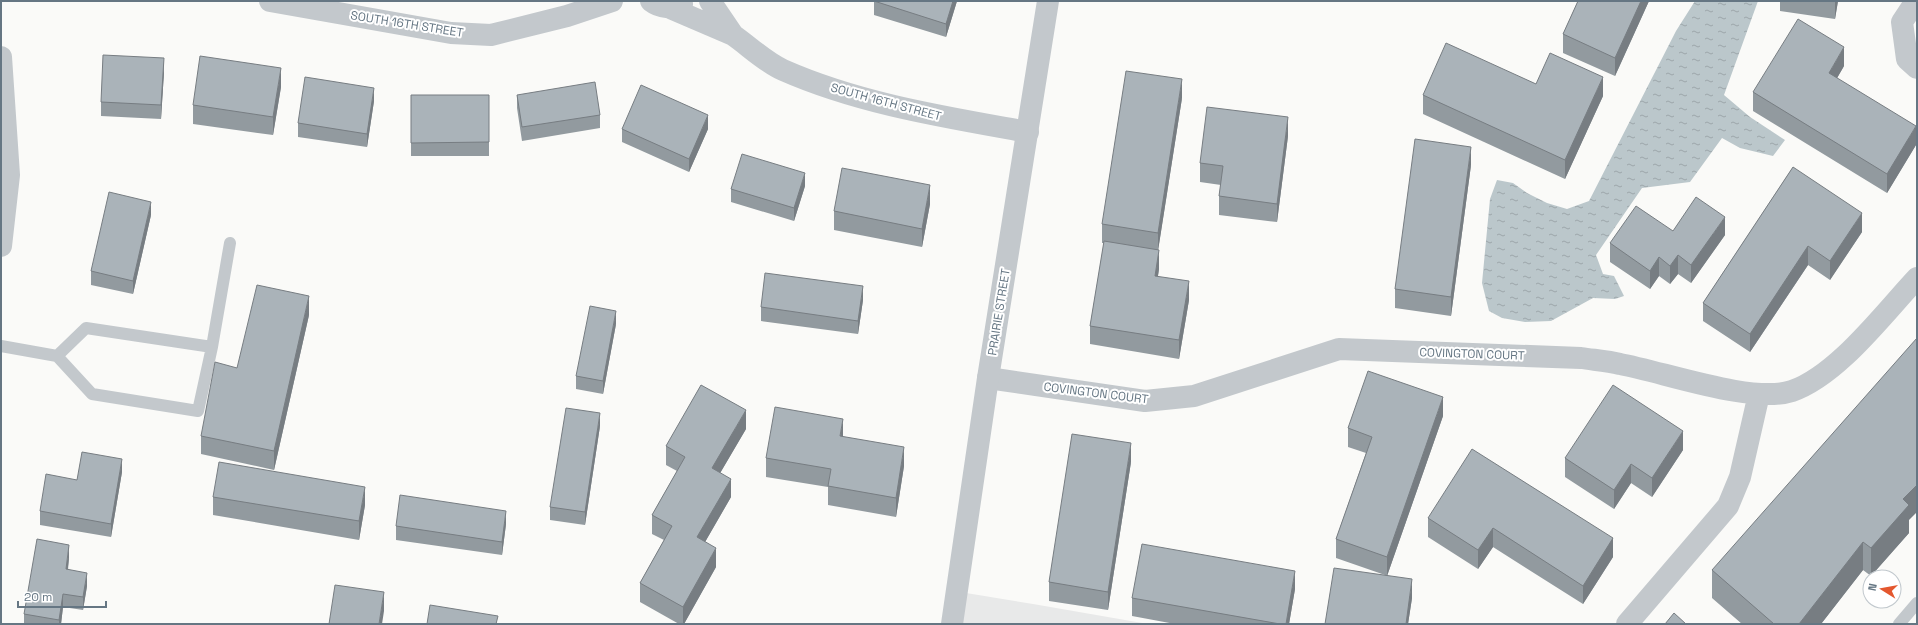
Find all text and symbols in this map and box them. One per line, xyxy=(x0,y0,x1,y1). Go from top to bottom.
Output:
street label: SOUTH 16TH STREET xyxy=(349,7,465,41)
street label: SOUTH 16TH STREET xyxy=(829,80,943,124)
street label: PRAIRIE STREET xyxy=(984,267,1014,357)
street label: COVINGTON COURT xyxy=(1419,344,1525,364)
street label: COVINGTON COURT xyxy=(1043,379,1149,407)
north arrow xyxy=(1862,569,1902,609)
text: N xyxy=(1865,582,1880,592)
scale bar xyxy=(18,583,106,609)
text: 20 m xyxy=(24,589,52,605)

